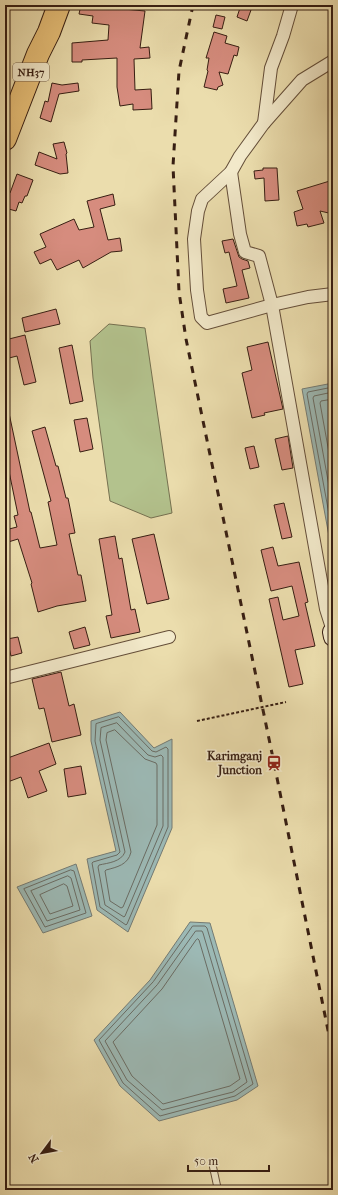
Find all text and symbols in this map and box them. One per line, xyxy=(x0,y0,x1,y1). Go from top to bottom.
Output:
road number: NH37 xyxy=(13,63,49,81)
place label: Karimganj Junction xyxy=(207,749,263,778)
station icon: Karimganj Junction xyxy=(265,754,283,772)
north arrow xyxy=(22,1133,62,1173)
scale bar xyxy=(188,1147,269,1173)
text: N xyxy=(26,1151,42,1165)
text: 50 m xyxy=(194,1154,218,1168)

